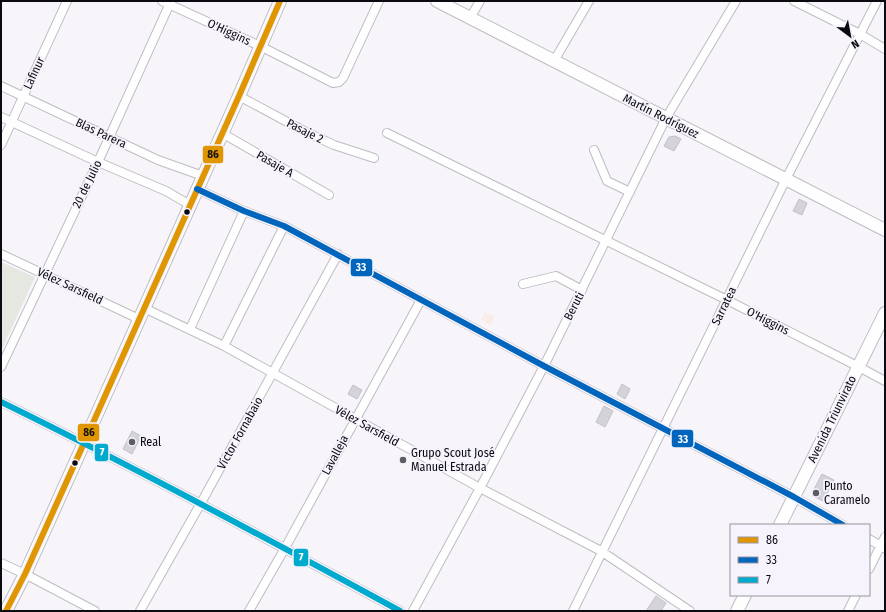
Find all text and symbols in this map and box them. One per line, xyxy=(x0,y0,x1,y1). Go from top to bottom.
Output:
street label: O'Higgins xyxy=(205,16,253,48)
north arrow xyxy=(830,16,870,56)
text: N xyxy=(849,37,861,51)
street label: Lafinur xyxy=(20,54,48,91)
street label: Martín Rodríguez xyxy=(621,91,702,141)
street label: Blas Parera xyxy=(73,115,129,151)
street label: Pasaje 2 xyxy=(284,116,326,146)
line badge: 86 xyxy=(202,145,224,164)
text: 86 xyxy=(207,148,219,161)
street label: Pasaje A xyxy=(254,148,297,180)
street label: 20 de Julio xyxy=(69,158,105,210)
unlabelled marker xyxy=(182,207,192,217)
line badge: 33 xyxy=(350,258,373,277)
text: 33 xyxy=(355,261,366,274)
street label: Vélez Sarsfield xyxy=(35,265,105,307)
street label: Sarratea xyxy=(709,284,739,328)
street label: Beruti xyxy=(561,289,587,323)
street label: O'Higgins xyxy=(744,304,792,338)
street label: Avenida Triunvirato xyxy=(805,373,859,465)
street label: Víctor Fornabaio xyxy=(214,394,266,472)
street label: Vélez Sarsfield xyxy=(333,403,401,449)
line badge: 86 xyxy=(77,423,100,442)
text: 86 xyxy=(83,426,95,439)
line badge: 33 xyxy=(671,429,694,448)
street label: Lavalleja xyxy=(319,433,351,477)
text: 33 xyxy=(677,433,688,446)
place label: Real xyxy=(140,435,161,449)
marker: Real xyxy=(127,437,137,447)
line badge: 7 xyxy=(94,443,109,462)
text: 7 xyxy=(100,446,105,459)
place label: Grupo Scout José Manuel Estrada xyxy=(411,446,495,474)
marker: Grupo Scout José Manuel Estrada xyxy=(398,455,408,465)
unlabelled marker xyxy=(70,458,80,468)
place label: Punto Caramelo xyxy=(824,479,870,507)
marker: Punto Caramelo xyxy=(811,488,821,498)
legend xyxy=(730,524,870,596)
text: 86 xyxy=(766,533,778,547)
line badge: 7 xyxy=(293,548,309,567)
text: 7 xyxy=(299,551,304,564)
text: 33 xyxy=(766,553,777,567)
text: 7 xyxy=(766,573,771,587)

